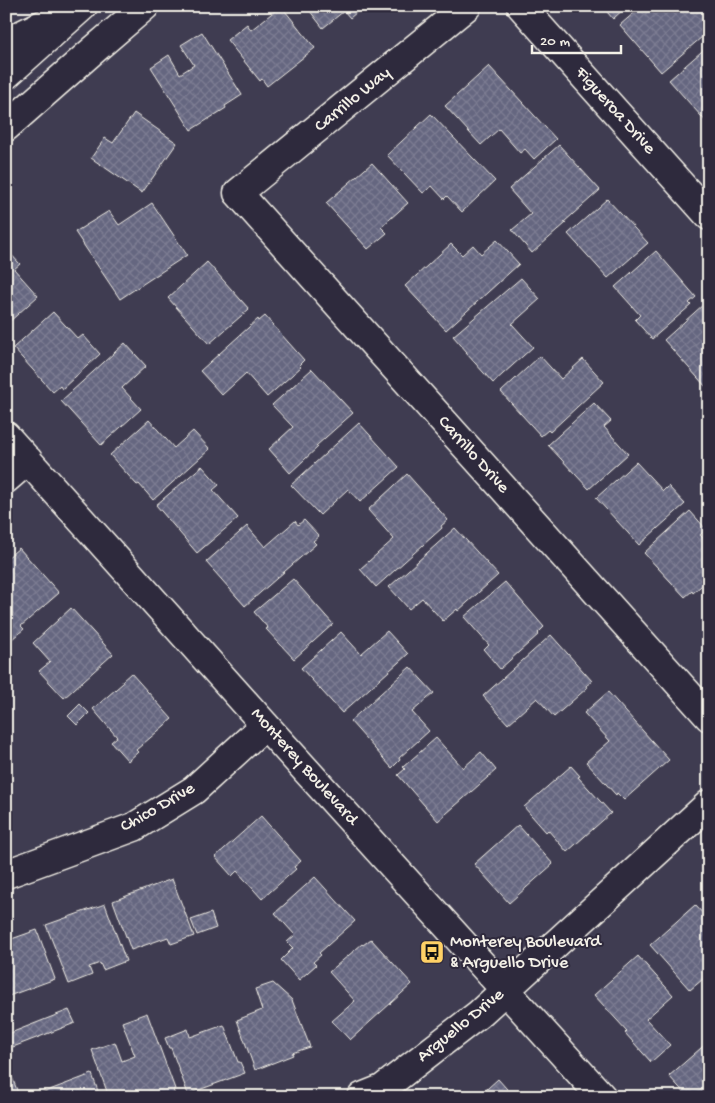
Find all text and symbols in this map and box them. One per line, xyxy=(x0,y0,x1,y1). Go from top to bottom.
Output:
scale bar xyxy=(532,22,621,54)
text: 20 m xyxy=(540,33,570,51)
street label: Figueroa Drive xyxy=(570,62,660,160)
street label: Carrillo Way xyxy=(311,63,395,137)
street label: Carrillo Drive xyxy=(433,412,514,499)
street label: Monterey Boulevard xyxy=(246,704,363,831)
street label: Chico Drive xyxy=(117,778,199,838)
place label: Monterey Boulevard & Arguello Drive xyxy=(450,932,602,974)
bus stop icon: Monterey Boulevard & Arguello Drive xyxy=(419,939,445,965)
street label: Arguello Drive xyxy=(413,984,509,1067)

